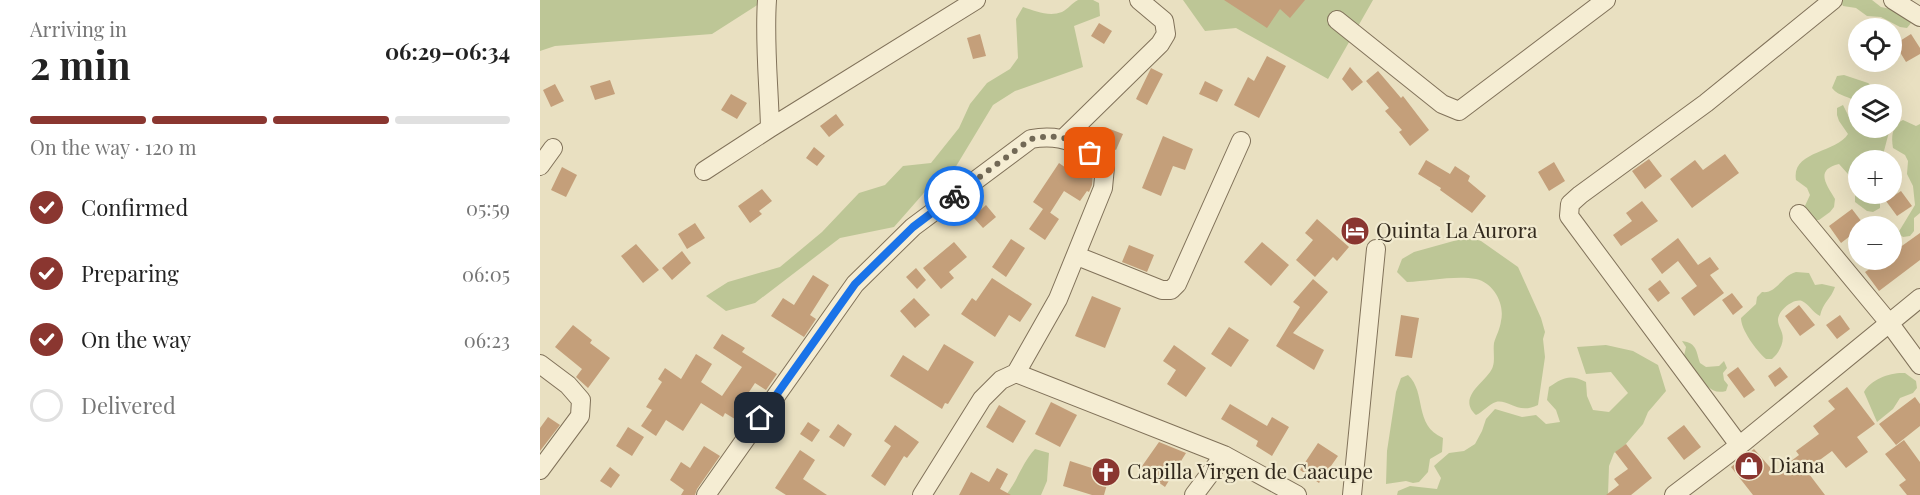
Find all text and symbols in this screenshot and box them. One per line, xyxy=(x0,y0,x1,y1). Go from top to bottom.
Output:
text: Arriving in xyxy=(30,15,127,42)
map controls xyxy=(1848,18,1902,270)
button: locate xyxy=(1848,18,1902,72)
text: 06:29–06:34 xyxy=(385,36,510,66)
text: 2 min xyxy=(30,38,131,90)
button: layers xyxy=(1848,84,1902,138)
pin xyxy=(1064,127,1115,178)
text: On the way · 120 m xyxy=(30,133,197,160)
icon: bag xyxy=(1073,136,1106,169)
button: + xyxy=(1848,150,1902,204)
courier xyxy=(924,166,984,226)
icon: bike xyxy=(938,180,971,213)
icon: check xyxy=(30,191,63,224)
text: Confirmed xyxy=(81,192,188,222)
text: 05:59 xyxy=(466,194,510,221)
hotel icon: Quinta La Aurora xyxy=(1339,215,1371,247)
place label: Quinta La Aurora xyxy=(1376,215,1538,243)
button: − xyxy=(1848,216,1902,270)
icon: check xyxy=(30,257,63,290)
text: Preparing xyxy=(81,258,179,288)
text: 06:05 xyxy=(462,260,510,287)
icon: check xyxy=(30,323,63,356)
text: On the way xyxy=(81,324,191,354)
text: 06:23 xyxy=(464,326,510,353)
text: Delivered xyxy=(81,390,176,420)
pin xyxy=(734,392,785,443)
icon: home xyxy=(743,401,776,434)
shop icon: Diana xyxy=(1733,450,1765,482)
place label: Diana xyxy=(1770,450,1825,478)
church icon: Capilla Virgen de Caacupe xyxy=(1090,456,1122,488)
place label: Capilla Virgen de Caacupe xyxy=(1127,456,1373,484)

